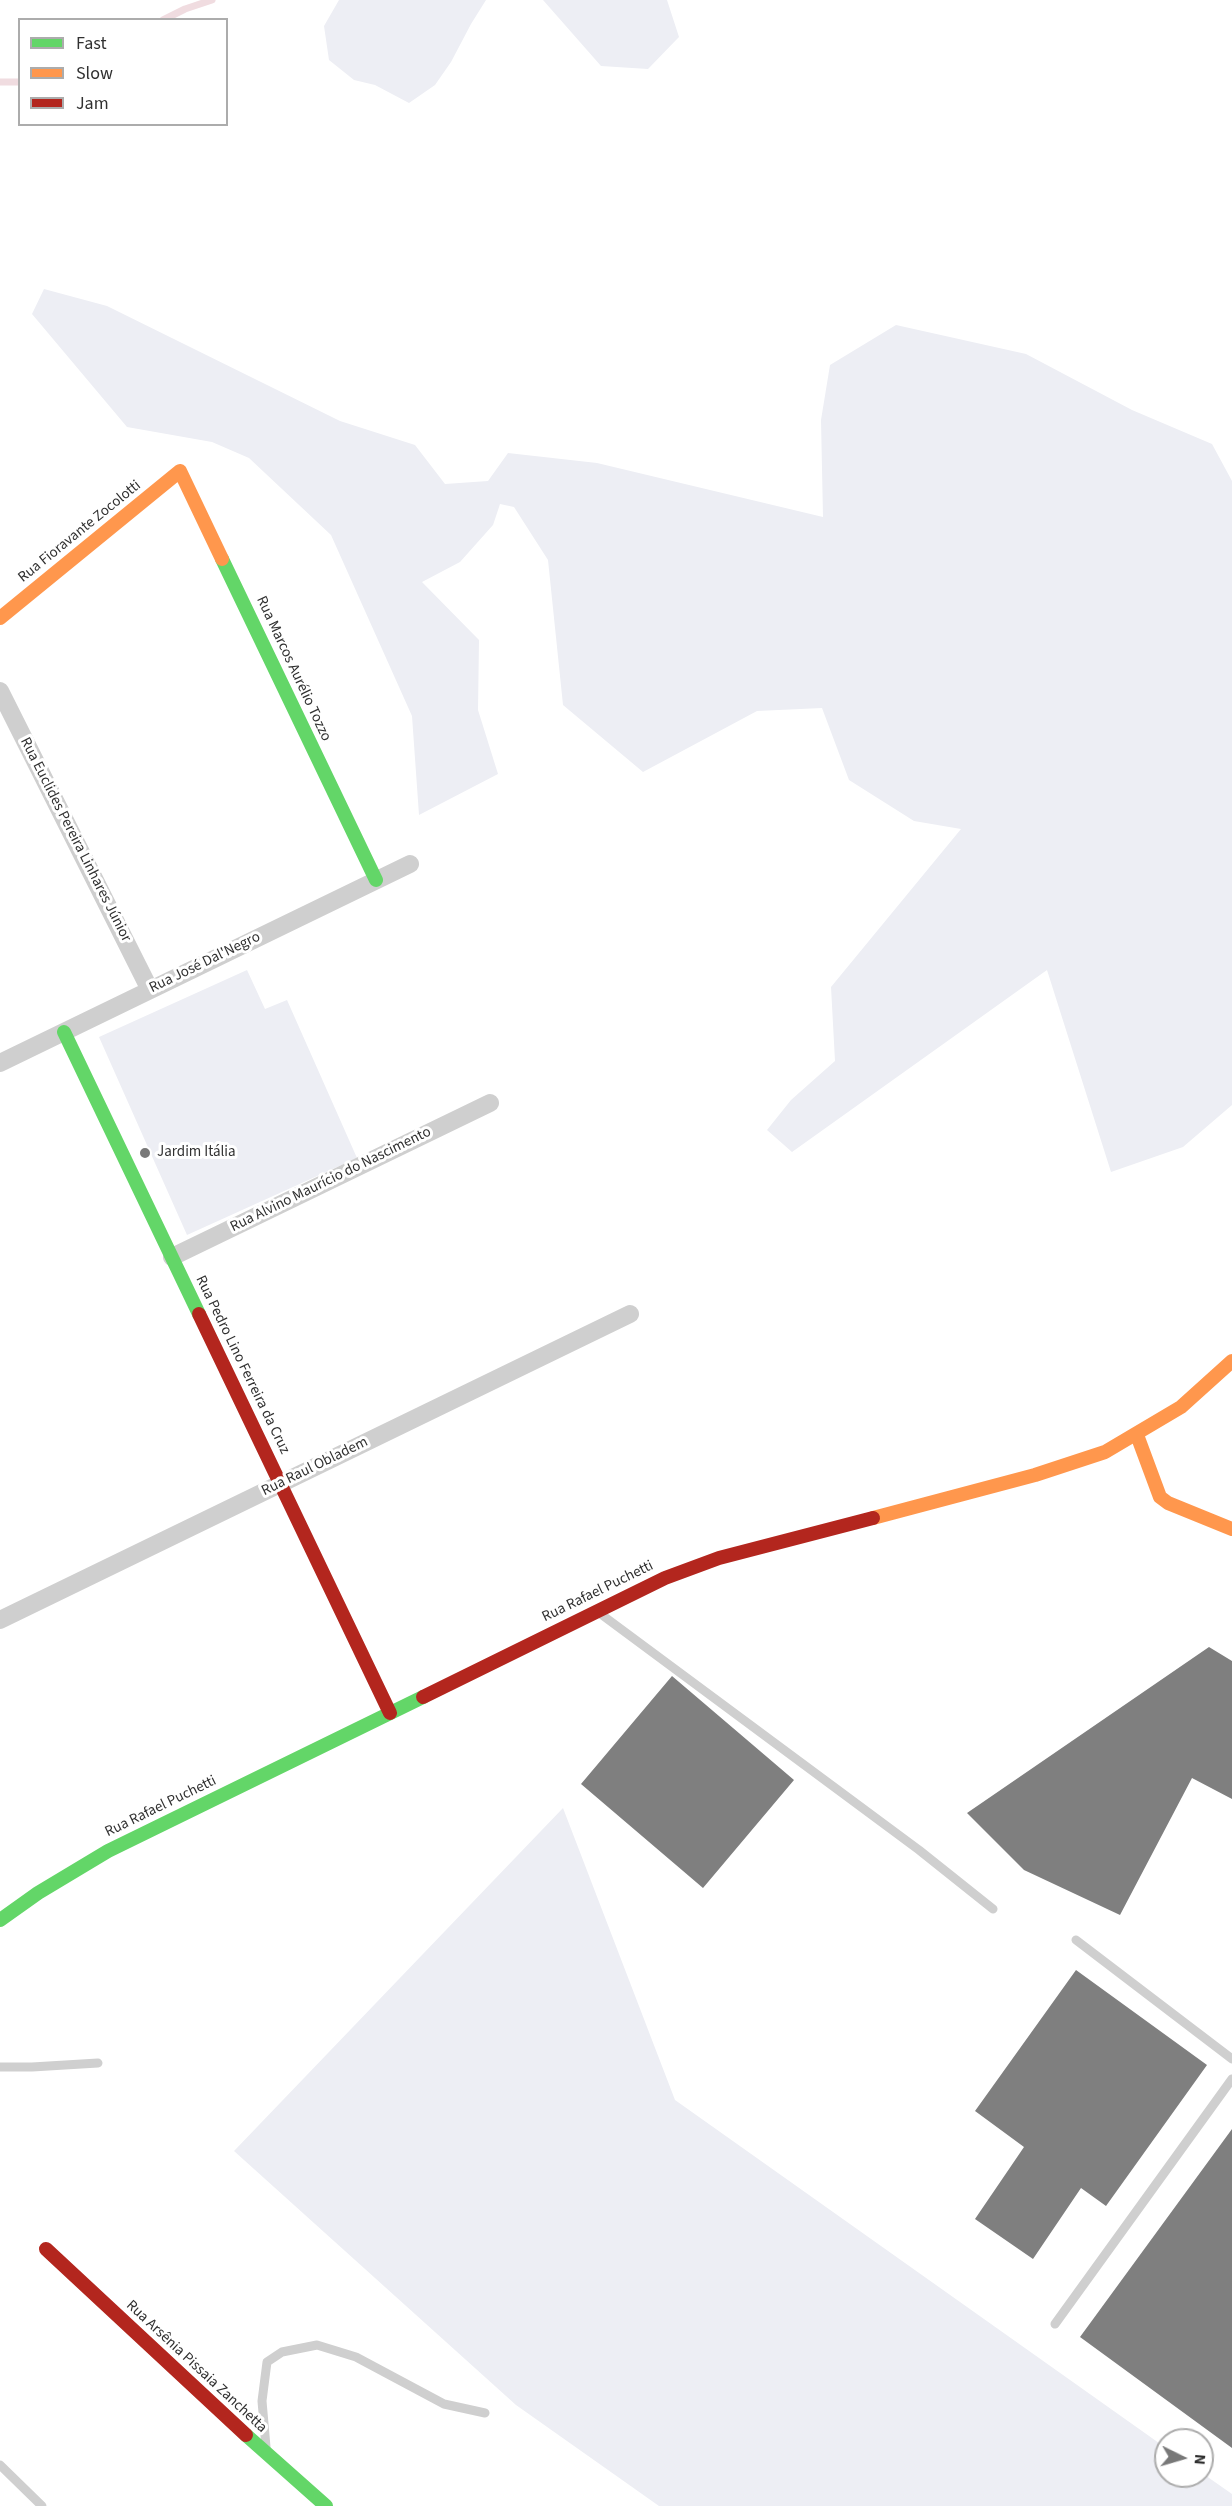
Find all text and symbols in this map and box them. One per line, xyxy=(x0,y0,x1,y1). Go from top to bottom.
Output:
legend xyxy=(18,18,228,126)
text: Fast xyxy=(76,31,107,56)
text: Slow xyxy=(76,61,113,86)
text: Jam xyxy=(76,91,109,116)
street label: Rua Fioravante Zocolotti xyxy=(15,477,145,587)
street label: Rua Marcos Aurélio Tozzo xyxy=(251,594,335,744)
street label: Rua Euclides Pereira Linhares Júnior xyxy=(15,735,135,945)
street label: Rua José Dal'Negro xyxy=(147,928,263,998)
street label: Rua Alvino Maurício do Nascimento xyxy=(228,1123,434,1237)
place label: Jardim Itália xyxy=(157,1144,236,1162)
marker: Jardim Itália xyxy=(138,1146,152,1160)
street label: Rua Pedro Lino Ferreira da Cruz xyxy=(191,1273,293,1457)
street label: Rua Raul Obladem xyxy=(259,1433,371,1501)
street label: Rua Rafael Puchetti xyxy=(539,1557,657,1627)
street label: Rua Rafael Puchetti xyxy=(102,1772,220,1842)
street label: Rua Arsênia Pissaia Zanchetta xyxy=(122,2297,270,2437)
north arrow xyxy=(1154,2428,1214,2488)
text: N xyxy=(1189,2453,1211,2466)

